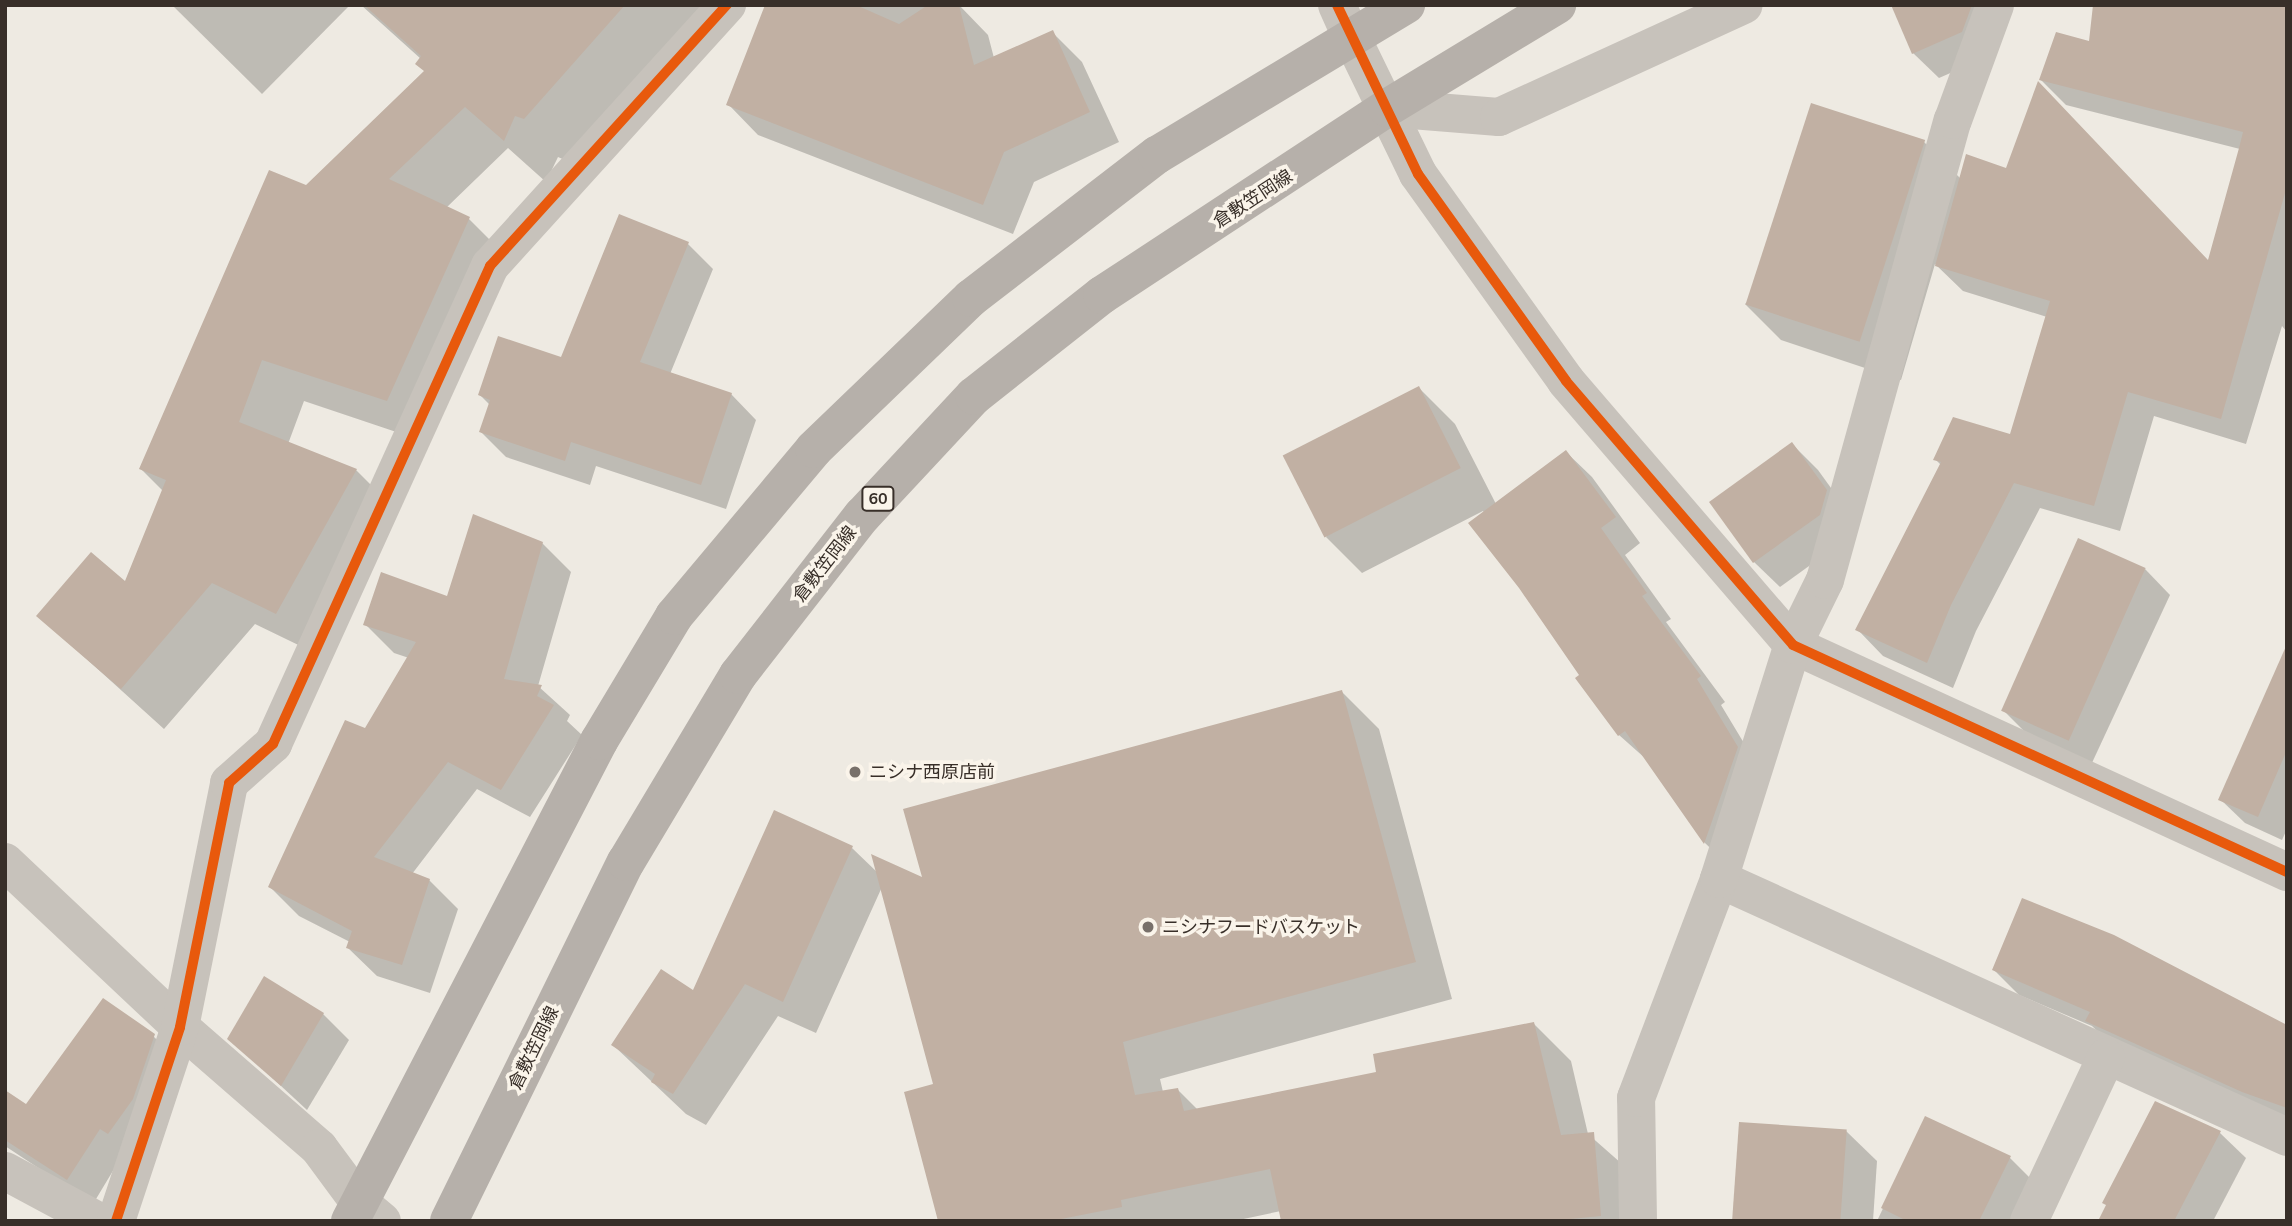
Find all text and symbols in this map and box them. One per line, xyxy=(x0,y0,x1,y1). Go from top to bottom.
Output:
street label: 倉敷笠岡線 xyxy=(1209,165,1297,233)
road number: 60 xyxy=(860,486,896,512)
street label: 倉敷笠岡線 xyxy=(789,522,861,606)
place label: ニシナ西原店前 xyxy=(869,761,995,783)
marker: ニシナ西原店前 xyxy=(847,764,863,780)
place label: ニシナフードバスケット xyxy=(1162,916,1360,938)
marker: ニシナフードバスケット xyxy=(1140,919,1156,935)
street label: 倉敷笠岡線 xyxy=(505,1003,563,1093)

